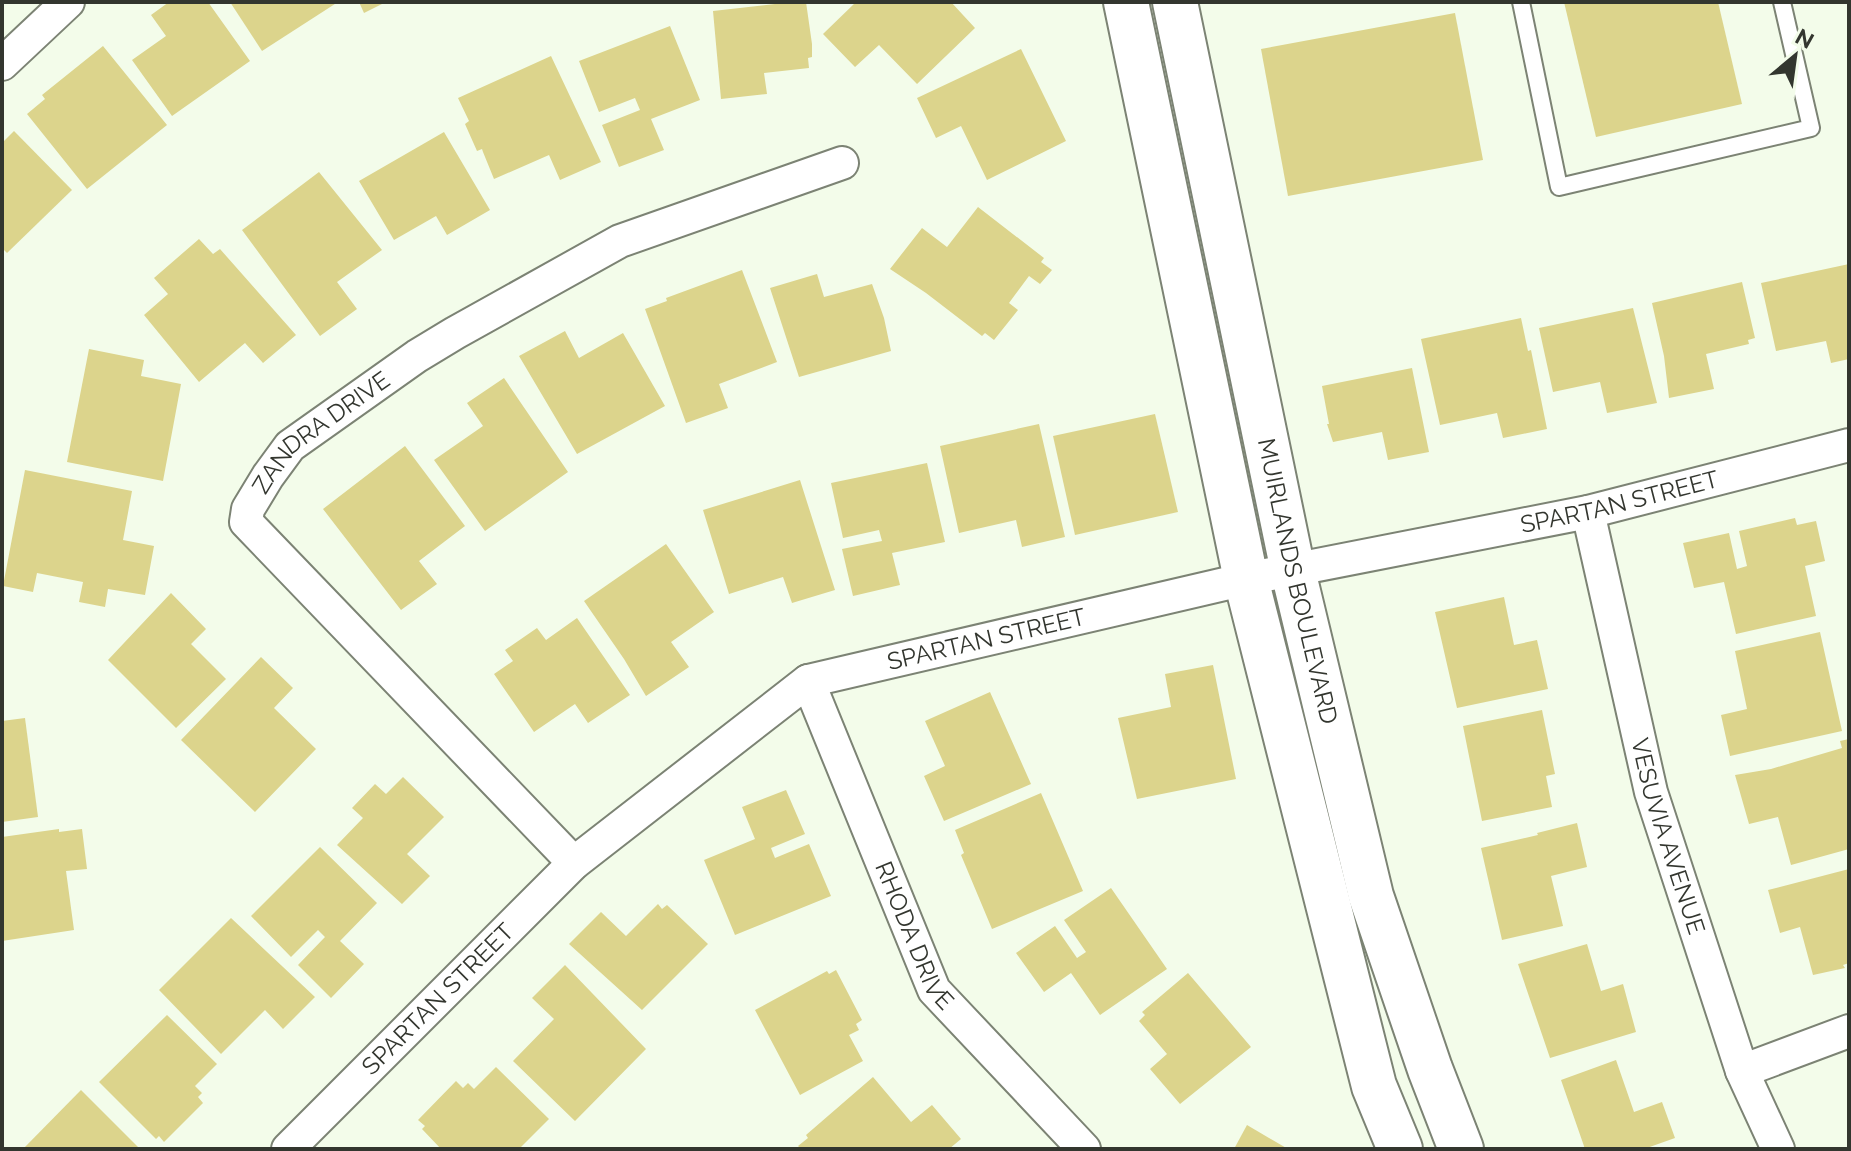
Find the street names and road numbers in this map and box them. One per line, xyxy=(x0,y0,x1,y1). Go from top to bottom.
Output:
street label: ZANDRA DRIVE xyxy=(246,365,395,499)
street label: MUIRLANDS BOULEVARD xyxy=(1252,436,1344,727)
street label: SPARTAN STREET xyxy=(1518,464,1722,539)
street label: SPARTAN STREET xyxy=(884,602,1089,676)
street label: VESUVIA AVENUE xyxy=(1625,735,1711,938)
street label: RHODA DRIVE xyxy=(869,857,960,1016)
street label: SPARTAN STREET xyxy=(356,917,520,1081)

